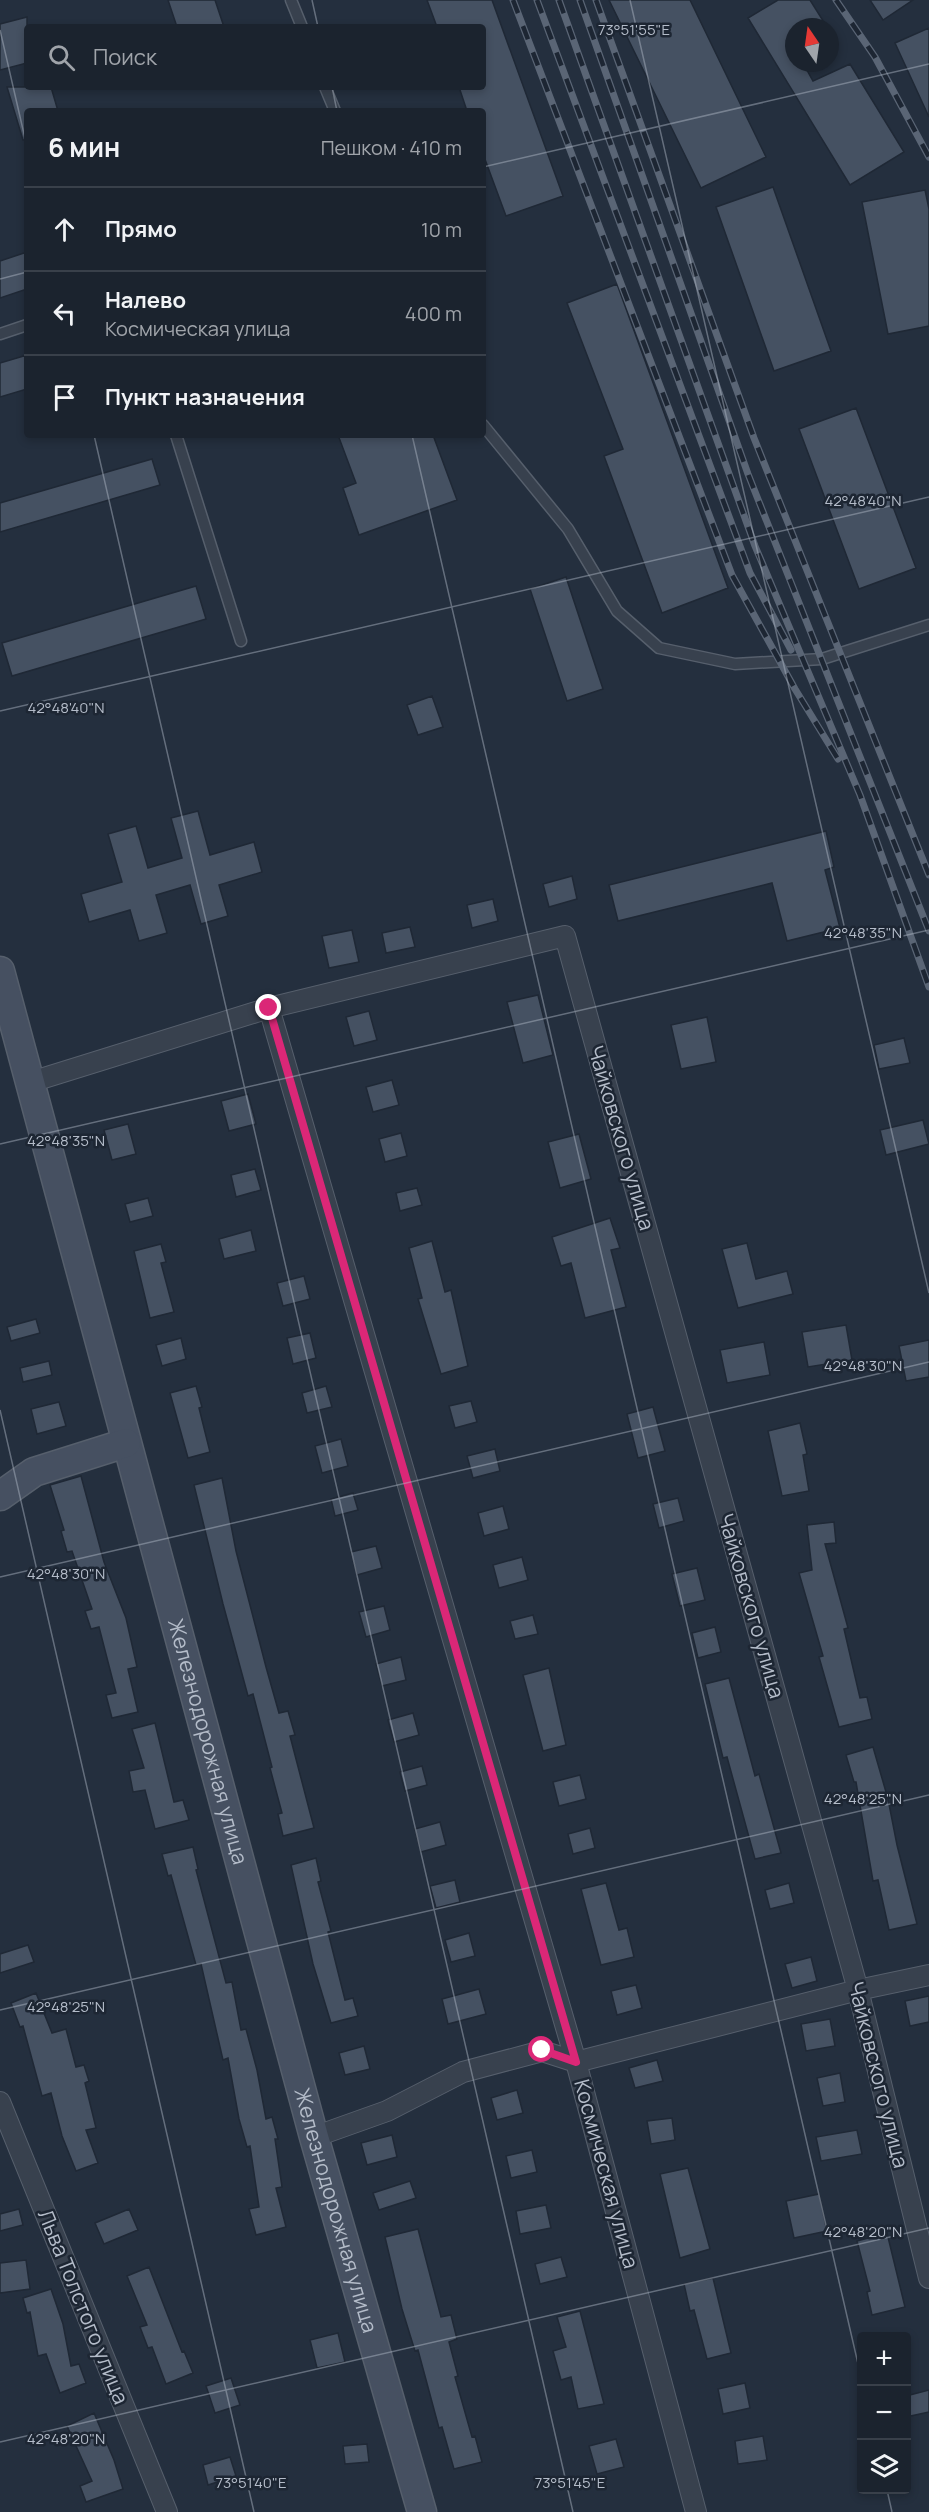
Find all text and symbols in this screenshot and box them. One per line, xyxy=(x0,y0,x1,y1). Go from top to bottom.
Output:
north arrow xyxy=(785,18,839,72)
text: 73°51'55"E xyxy=(598,19,670,40)
search box xyxy=(24,24,486,90)
icon: search xyxy=(45,41,78,74)
text: Поиск xyxy=(93,42,157,72)
text: 6 мин xyxy=(48,129,120,165)
text: Пешком · 410 m xyxy=(321,134,462,161)
icon: ahead xyxy=(48,213,81,246)
text: Прямо xyxy=(105,214,177,244)
text: 10 m xyxy=(421,216,462,243)
text: Налево xyxy=(105,285,186,315)
icon: left xyxy=(48,297,81,330)
text: 400 m xyxy=(405,300,462,327)
text: Космическая улица xyxy=(105,315,290,342)
icon: arrive xyxy=(48,381,81,414)
text: Пункт назначения xyxy=(105,382,305,412)
text: 42°48'40"N xyxy=(824,490,902,511)
text: 42°48'40"N xyxy=(27,697,105,718)
text: 42°48'35"N xyxy=(824,922,902,943)
route end xyxy=(255,994,281,1020)
street label: Чайковского улица xyxy=(582,1042,662,1233)
text: 42°48'35"N xyxy=(27,1130,105,1151)
text: 42°48'30"N xyxy=(824,1355,902,1376)
street label: Чайковского улица xyxy=(712,1510,792,1701)
text: 42°48'30"N xyxy=(27,1563,105,1584)
street label: Железнодорожная улица xyxy=(162,1615,255,1867)
text: 42°48'25"N xyxy=(824,1788,902,1809)
street label: Чайковского улица xyxy=(842,1979,916,2171)
text: 42°48'25"N xyxy=(27,1996,105,2017)
route start xyxy=(528,2036,554,2062)
street label: Космическая улица xyxy=(568,2076,646,2271)
street label: Железнодорожная улица xyxy=(288,2085,385,2336)
street label: Льва Толстого улица xyxy=(32,2205,136,2408)
text: 42°48'20"N xyxy=(824,2221,902,2242)
map controls xyxy=(857,2332,911,2494)
button: + xyxy=(857,2332,911,2386)
button: − xyxy=(857,2386,911,2440)
text: 42°48'20"N xyxy=(27,2428,105,2449)
button: layers xyxy=(857,2440,911,2494)
text: 73°51'40"E xyxy=(216,2472,286,2493)
text: 73°51'45"E xyxy=(535,2472,605,2493)

